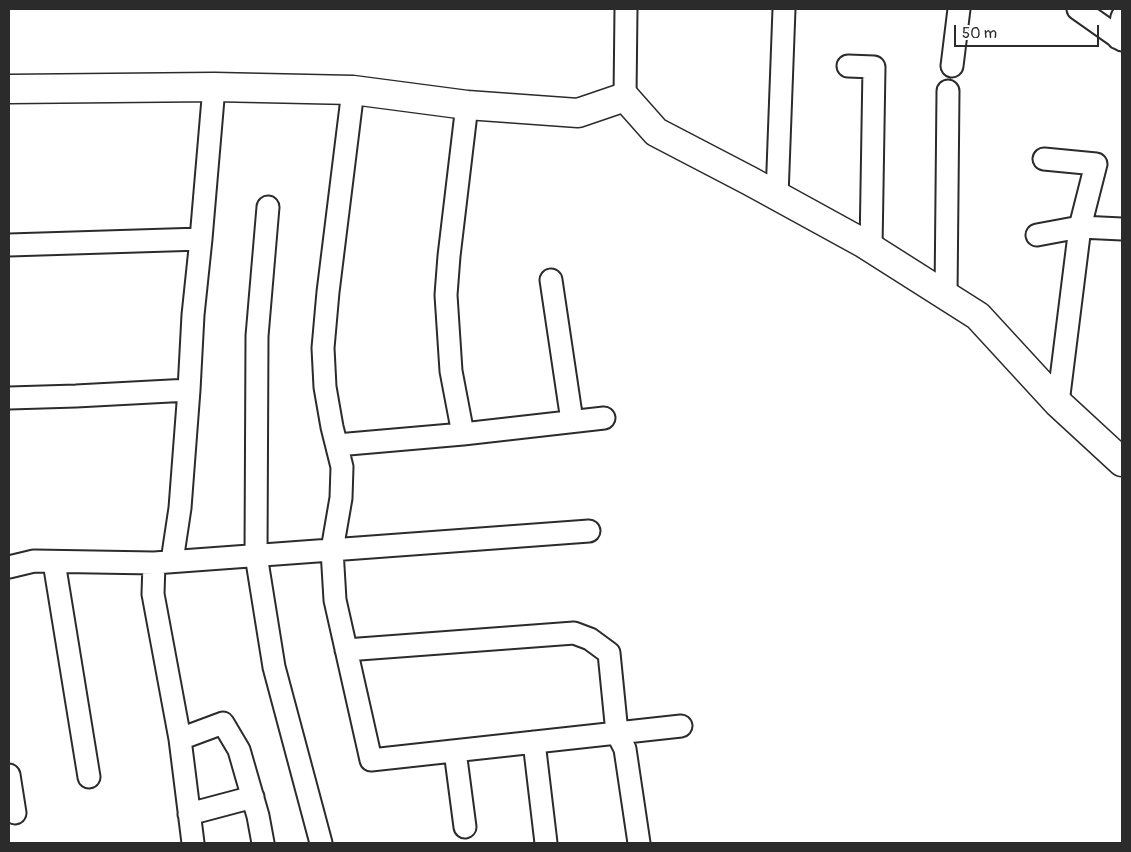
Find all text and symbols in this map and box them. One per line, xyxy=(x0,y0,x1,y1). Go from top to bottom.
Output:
scale bar xyxy=(956,15,1101,47)
text: 50 m xyxy=(962,24,997,43)

